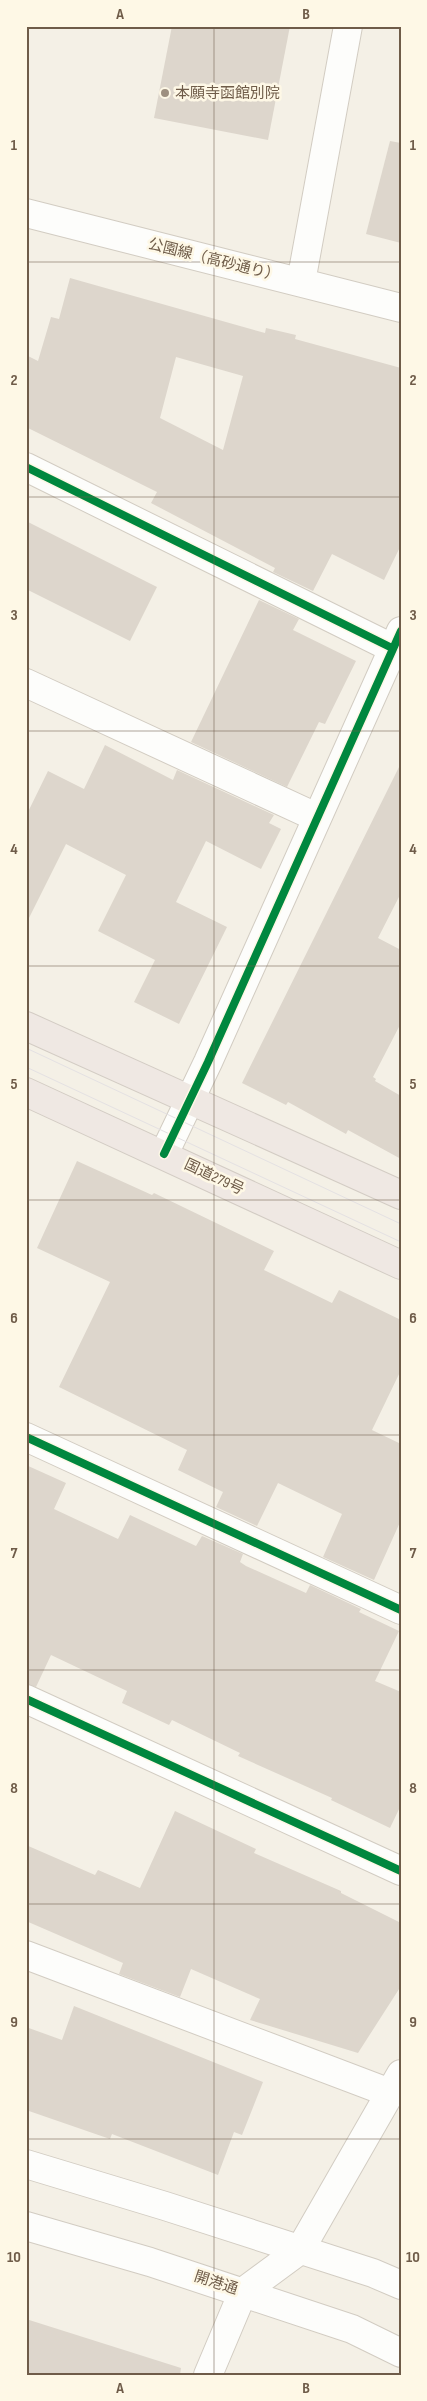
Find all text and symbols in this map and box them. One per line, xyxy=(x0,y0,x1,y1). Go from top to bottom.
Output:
text: A xyxy=(115,5,124,24)
text: B xyxy=(302,5,310,24)
place label: 本願寺函館別院 xyxy=(175,84,280,103)
marker: 本願寺函館別院 xyxy=(159,87,171,99)
text: 1 xyxy=(11,136,18,155)
text: 1 xyxy=(410,136,417,155)
street label: 公園線（高砂通り） xyxy=(146,234,282,286)
text: 2 xyxy=(10,371,18,390)
text: 2 xyxy=(409,371,417,390)
text: 3 xyxy=(10,606,18,625)
text: 3 xyxy=(409,606,417,625)
text: 4 xyxy=(10,840,18,859)
text: 4 xyxy=(409,840,417,859)
text: 5 xyxy=(10,1075,18,1094)
text: 5 xyxy=(409,1075,417,1094)
street label: 国道279号 xyxy=(181,1155,247,1199)
text: 6 xyxy=(10,1309,18,1328)
text: 6 xyxy=(409,1309,417,1328)
text: 7 xyxy=(11,1544,18,1563)
text: 7 xyxy=(410,1544,417,1563)
text: 8 xyxy=(10,1779,18,1798)
text: 8 xyxy=(409,1779,417,1798)
text: 9 xyxy=(10,2013,18,2032)
text: 9 xyxy=(409,2013,417,2032)
text: 10 xyxy=(7,2248,21,2267)
text: 10 xyxy=(406,2248,420,2267)
street label: 開港通 xyxy=(192,2267,240,2299)
text: A xyxy=(115,2379,124,2398)
text: B xyxy=(302,2379,310,2398)

